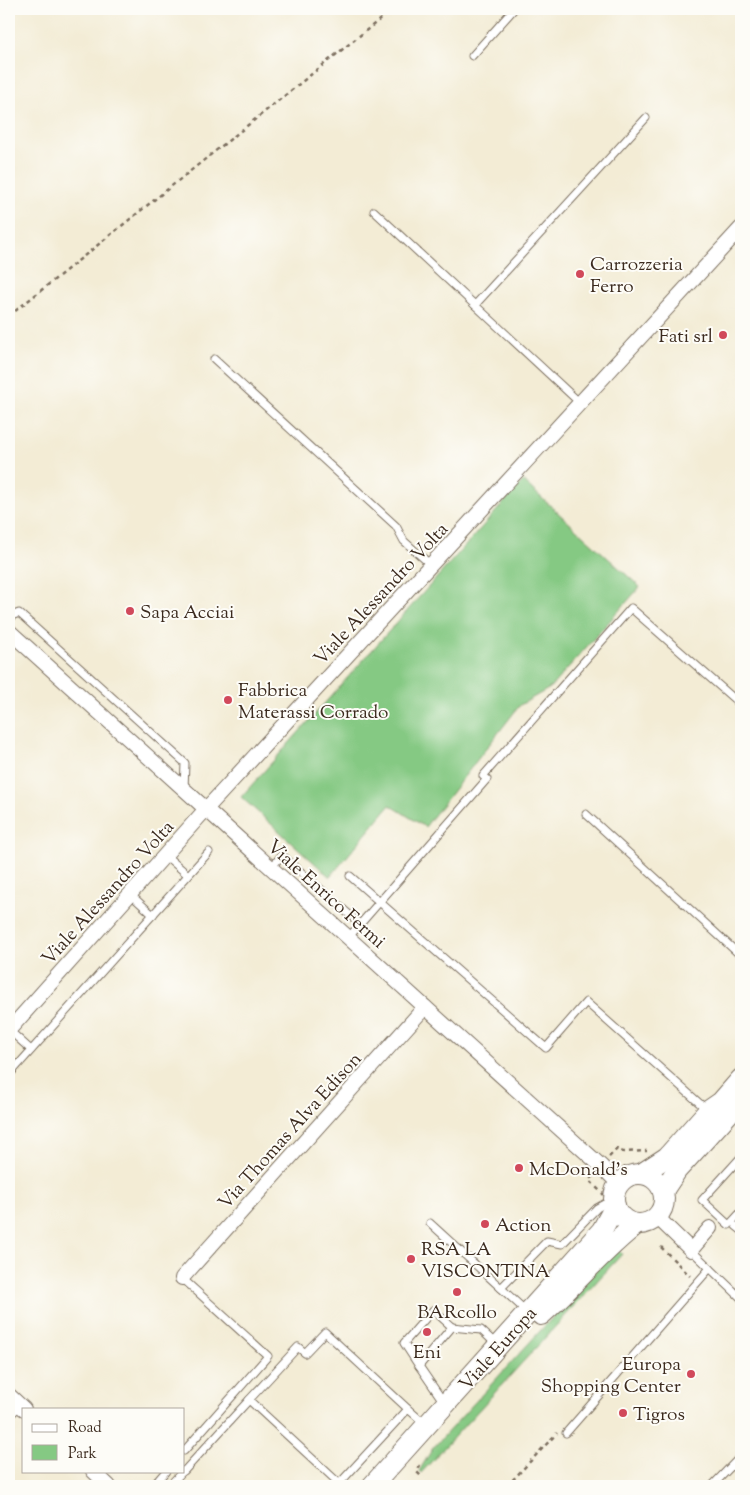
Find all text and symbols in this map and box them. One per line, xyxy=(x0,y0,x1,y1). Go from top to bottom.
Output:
place label: Carrozzeria Ferro xyxy=(590,252,683,301)
marker: Carrozzeria Ferro xyxy=(574,268,586,280)
place label: Fati srl xyxy=(658,324,713,351)
marker: Fati srl xyxy=(717,329,729,341)
street label: Viale Alessandro Volta xyxy=(308,517,456,672)
place label: Sapa Acciai xyxy=(140,600,234,627)
marker: Sapa Acciai xyxy=(124,605,136,617)
place label: Fabbrica Materassi Corrado xyxy=(238,678,389,727)
marker: Fabbrica Materassi Corrado xyxy=(222,694,234,706)
street label: Viale Alessandro Volta xyxy=(36,815,182,972)
street label: Viale Enrico Fermi xyxy=(260,834,391,956)
street label: Via Thomas Alva Edison xyxy=(213,1047,369,1216)
place label: McDonald's xyxy=(529,1157,628,1184)
marker: McDonald's xyxy=(513,1162,525,1174)
place label: Action xyxy=(495,1213,551,1240)
marker: Action xyxy=(479,1218,491,1230)
place label: RSA LA VISCONTINA xyxy=(421,1237,551,1286)
marker: RSA LA VISCONTINA xyxy=(405,1253,417,1265)
marker: BARcollo xyxy=(451,1286,463,1298)
place label: BARcollo xyxy=(417,1300,497,1327)
street label: Viale Europa xyxy=(454,1301,544,1398)
marker: Eni xyxy=(421,1326,433,1338)
place label: Eni xyxy=(413,1340,441,1367)
place label: Europa Shopping Center xyxy=(541,1352,681,1401)
marker: Europa Shopping Center xyxy=(685,1368,697,1380)
place label: Tigros xyxy=(633,1402,685,1429)
marker: Tigros xyxy=(617,1407,629,1419)
legend xyxy=(22,1408,185,1472)
text: Road xyxy=(68,1418,102,1439)
text: Park xyxy=(68,1444,97,1465)

